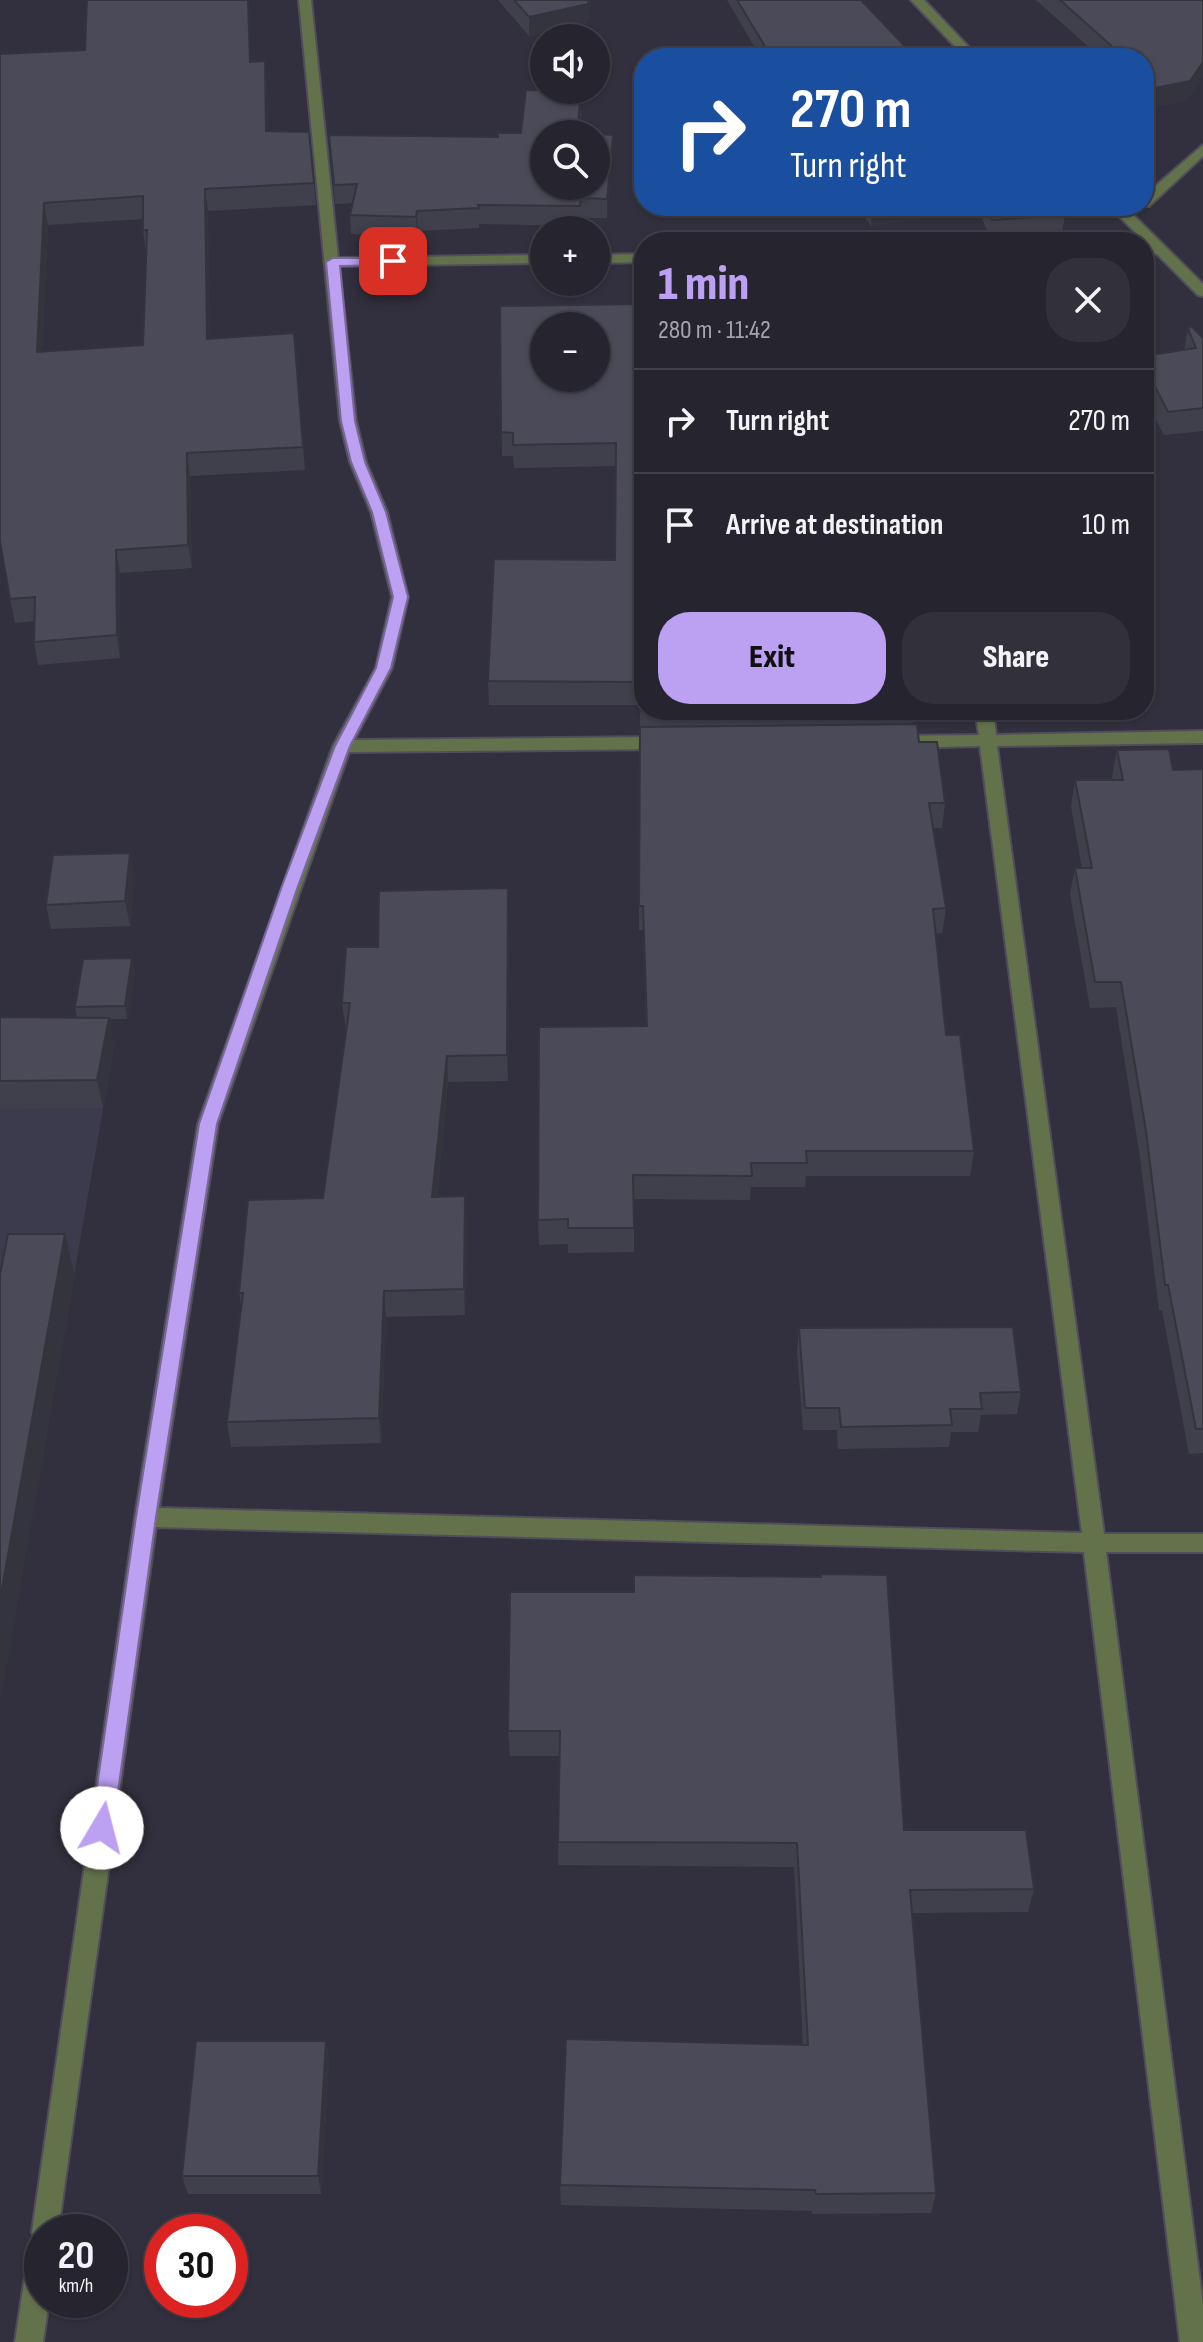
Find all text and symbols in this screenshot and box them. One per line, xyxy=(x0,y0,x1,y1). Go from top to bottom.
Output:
map controls xyxy=(530,24,610,392)
button: sound xyxy=(530,24,610,104)
text: 270 m xyxy=(790,77,911,144)
icon: right xyxy=(658,80,762,184)
button: search xyxy=(530,120,610,200)
text: Turn right xyxy=(790,145,907,188)
button: + xyxy=(530,216,610,296)
pin xyxy=(359,227,427,295)
icon: arrive xyxy=(371,239,415,283)
text: 1 min xyxy=(658,256,749,313)
button: close xyxy=(1046,258,1130,342)
button: − xyxy=(530,312,610,392)
text: 280 m · 11:42 xyxy=(658,315,771,346)
icon: right xyxy=(658,399,702,443)
text: Turn right xyxy=(726,403,829,439)
text: 270 m xyxy=(1068,403,1130,439)
icon: arrive xyxy=(658,503,702,547)
text: Arrive at destination xyxy=(726,507,943,543)
text: 10 m xyxy=(1082,507,1130,543)
button: Exit xyxy=(658,612,886,704)
button: Share xyxy=(902,612,1130,704)
position arrow xyxy=(60,1786,144,1870)
speed limit sign: 30 xyxy=(144,2214,248,2318)
text: 20 xyxy=(58,2232,94,2280)
text: km/h xyxy=(59,2274,93,2298)

